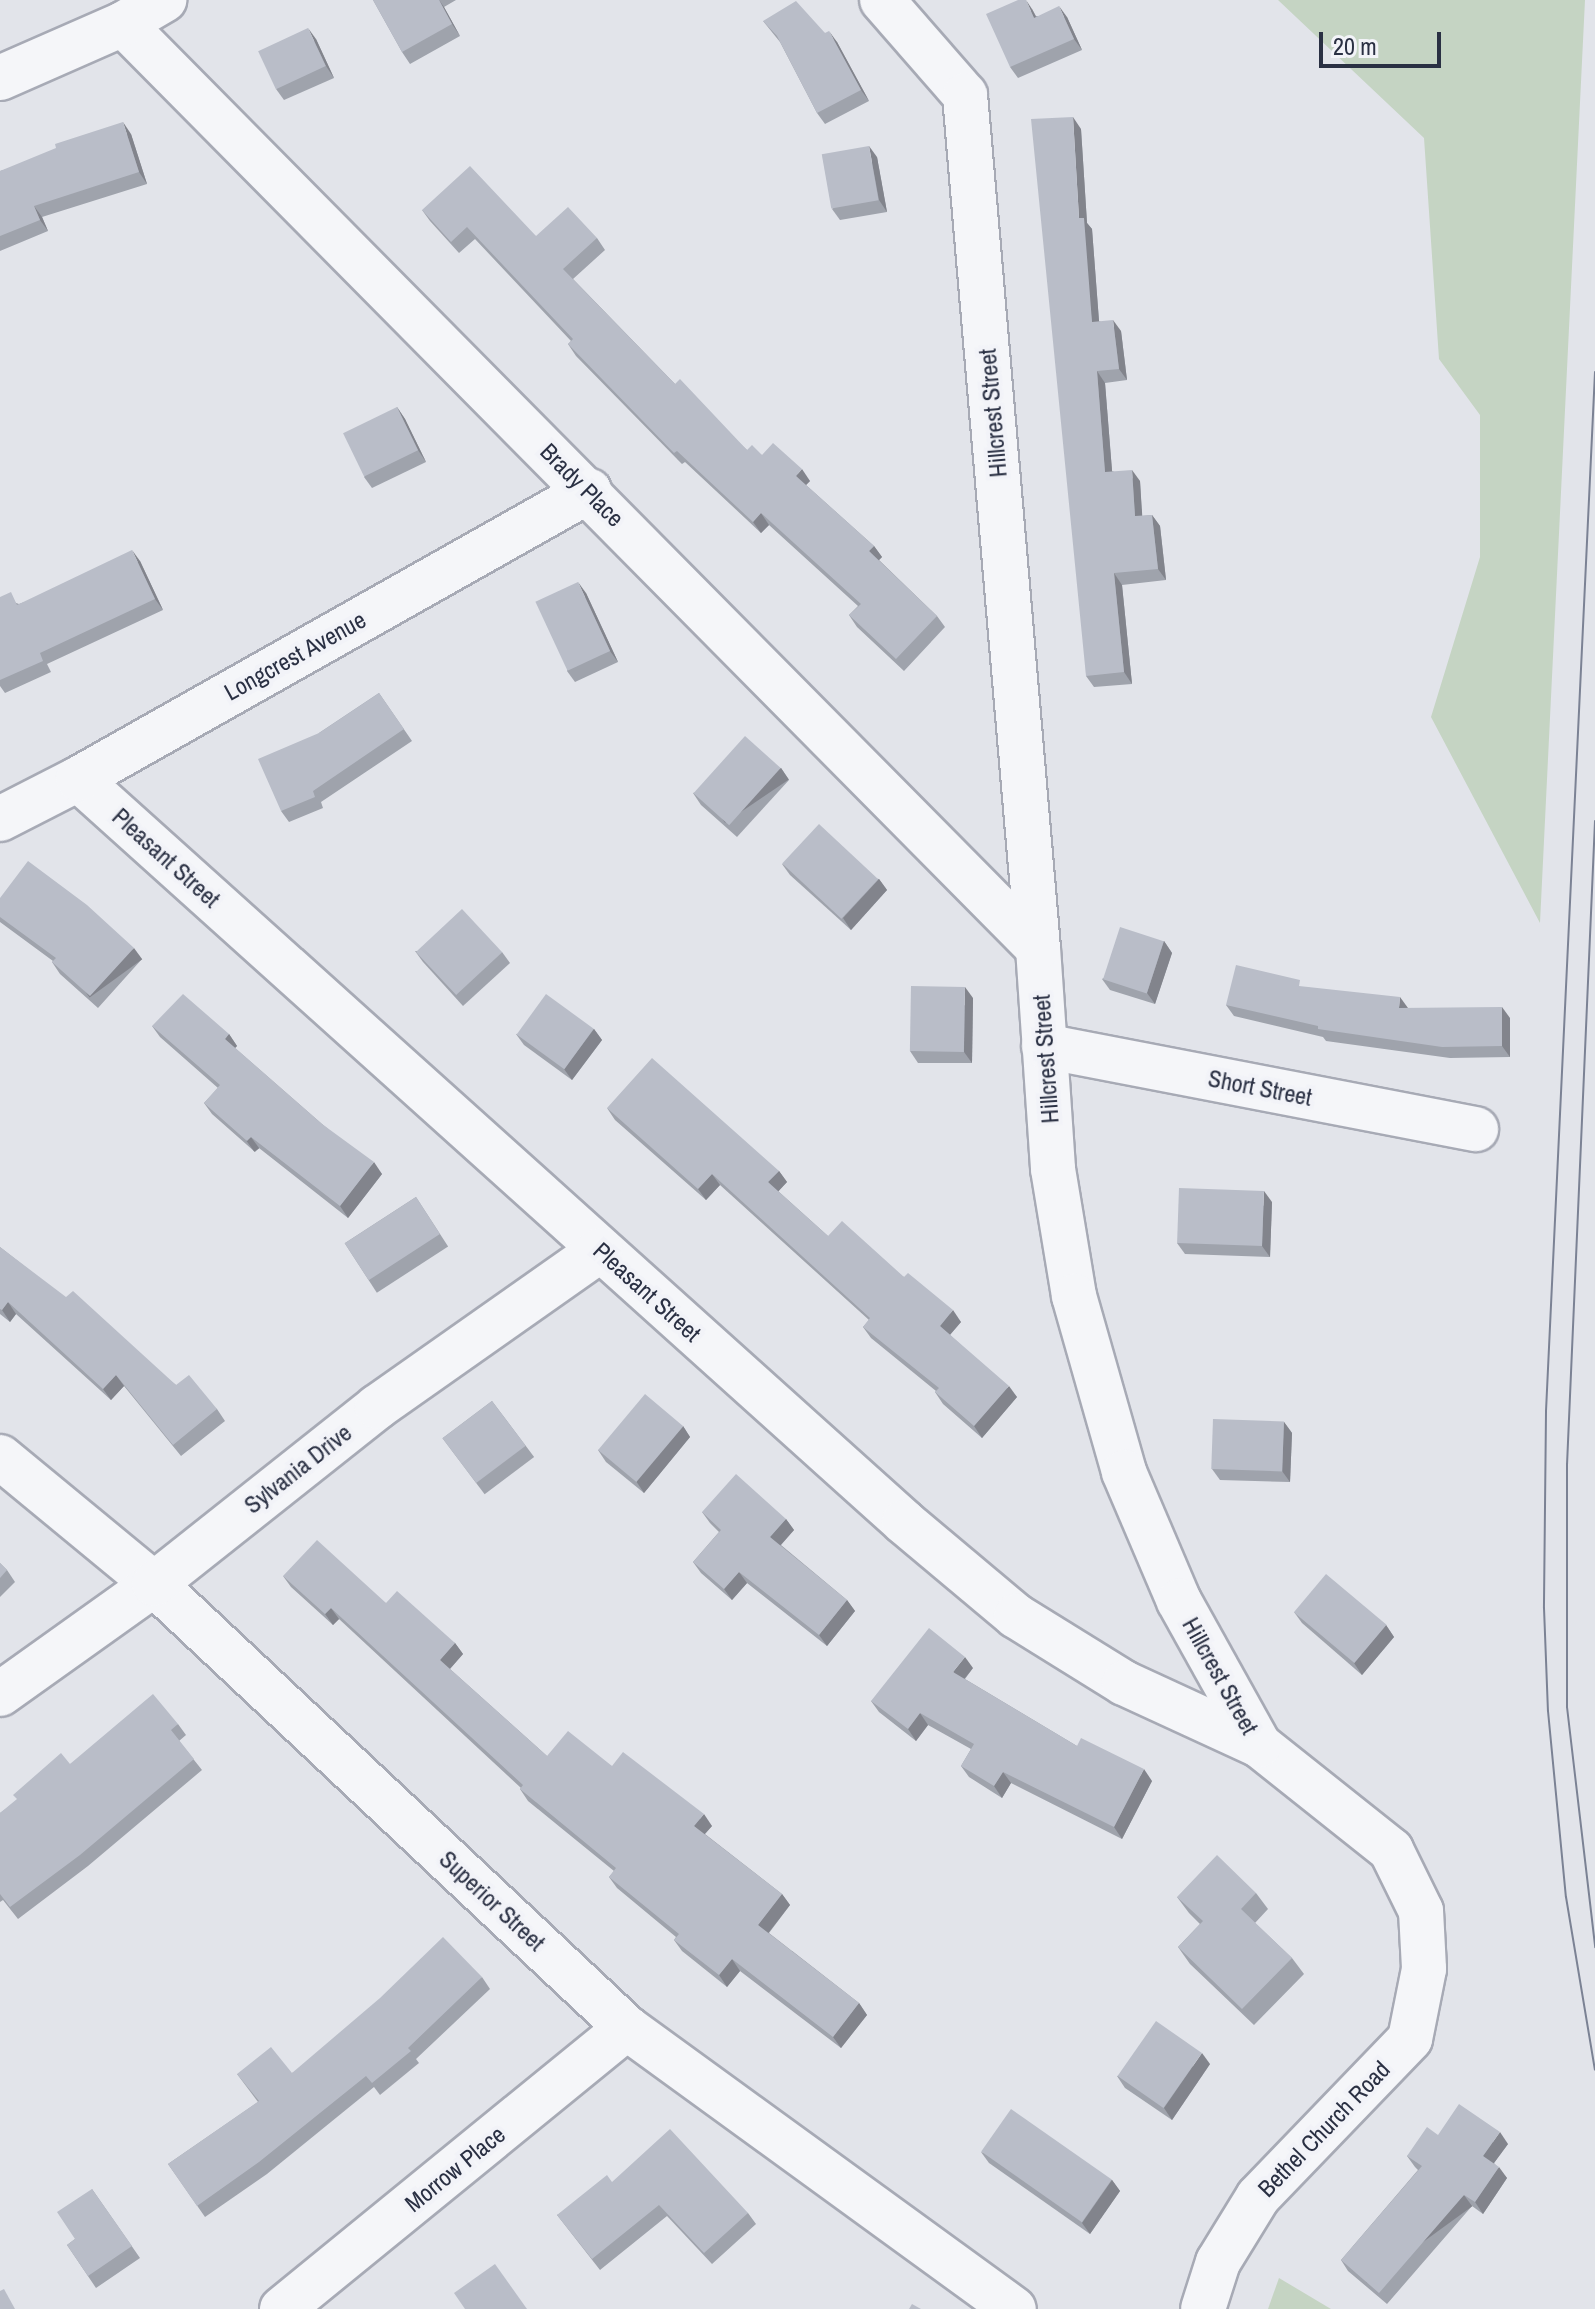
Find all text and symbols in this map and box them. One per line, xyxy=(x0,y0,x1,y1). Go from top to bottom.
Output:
scale bar xyxy=(1323,16,1445,66)
text: 20 m xyxy=(1333,30,1377,62)
street label: Hillcrest Street xyxy=(973,347,1013,479)
street label: Brady Place xyxy=(534,437,630,533)
street label: Longcrest Avenue xyxy=(219,605,371,707)
street label: Pleasant Street xyxy=(106,802,226,914)
street label: Hillcrest Street xyxy=(1027,994,1065,1124)
street label: Short Street xyxy=(1206,1064,1314,1112)
street label: Pleasant Street xyxy=(587,1236,707,1348)
street label: Sylvania Drive xyxy=(239,1418,357,1520)
street label: Hillcrest Street xyxy=(1176,1613,1264,1739)
street label: Superior Street xyxy=(433,1845,551,1957)
street label: Bethel Church Road xyxy=(1252,2055,1396,2203)
street label: Morrow Place xyxy=(399,2120,511,2218)

